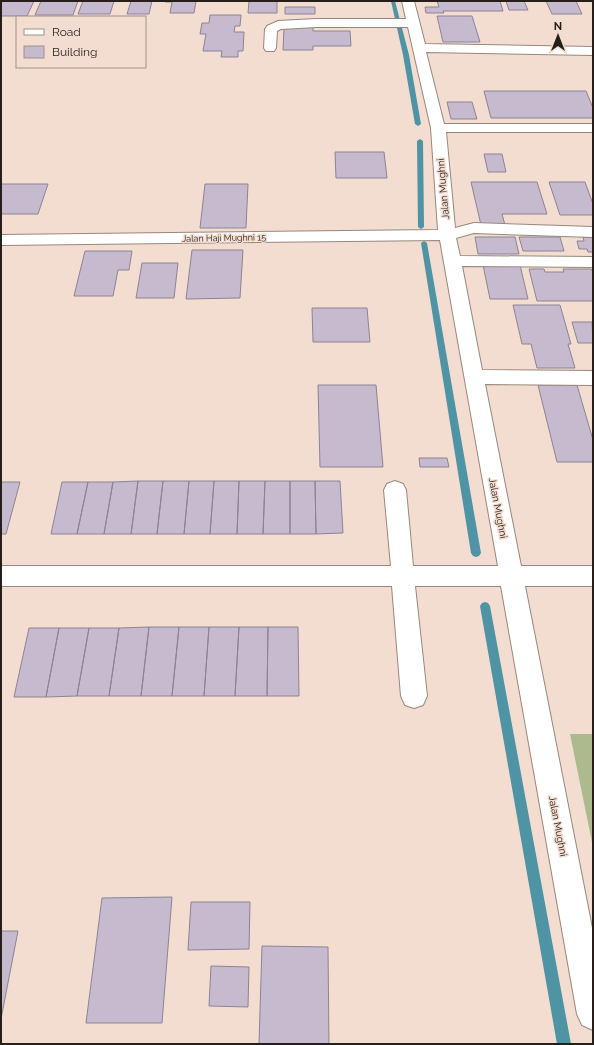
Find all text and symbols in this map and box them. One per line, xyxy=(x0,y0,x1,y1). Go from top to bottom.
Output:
legend xyxy=(16,16,146,68)
north arrow xyxy=(538,16,578,56)
text: N xyxy=(554,20,562,33)
text: Road xyxy=(52,25,81,39)
text: Building xyxy=(52,45,98,59)
street label: Jalan Mughni xyxy=(435,158,451,220)
street label: Jalan Haji Mughni 15 xyxy=(182,232,266,244)
street label: Jalan Mughni xyxy=(487,477,509,539)
street label: Jalan Mughni xyxy=(547,795,569,857)

